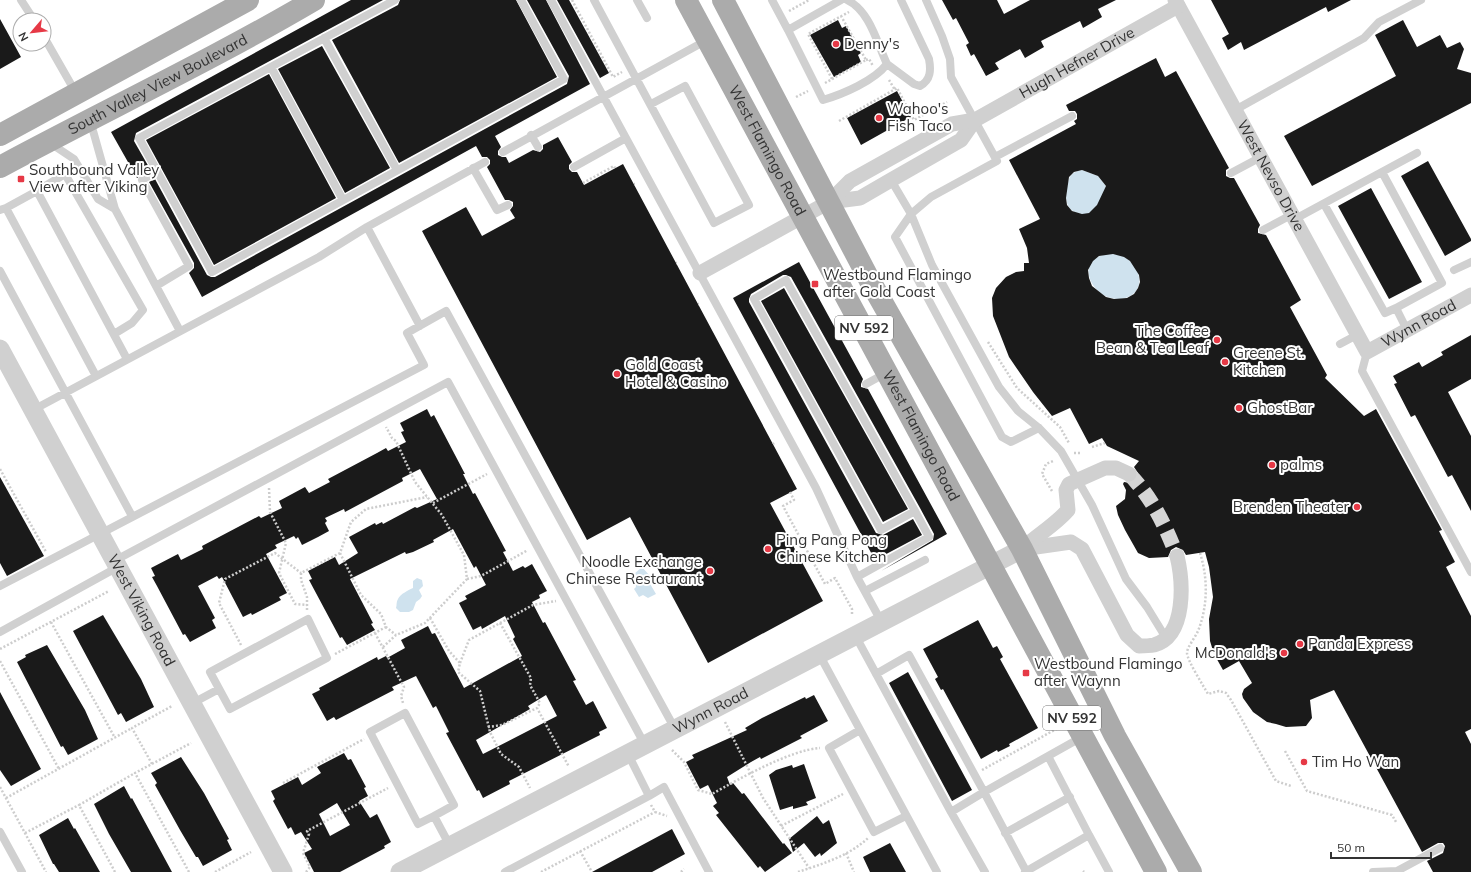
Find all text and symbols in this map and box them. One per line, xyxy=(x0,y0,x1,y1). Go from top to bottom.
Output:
north arrow xyxy=(12,12,52,52)
street label: Hugh Hefner Drive xyxy=(1016,22,1138,102)
street label: South Valley View Boulevard xyxy=(65,29,251,139)
text: N xyxy=(15,30,31,44)
place label: Denny's xyxy=(844,34,900,53)
marker: Denny's xyxy=(831,39,841,49)
street label: West Flamingo Road xyxy=(725,82,810,219)
place label: Wahoo's Fish Taco xyxy=(887,99,952,135)
marker: Wahoo's Fish Taco xyxy=(874,113,884,123)
street label: West Nevso Drive xyxy=(1233,116,1309,234)
place label: Southbound Valley View after Viking xyxy=(29,160,159,196)
marker: Southbound Valley View after Viking xyxy=(16,174,26,184)
place label: Westbound Flamingo after Gold Coast xyxy=(823,265,972,301)
marker: Westbound Flamingo after Gold Coast xyxy=(810,279,820,289)
street label: Wynn Road xyxy=(1378,295,1459,351)
road number: NV 592 xyxy=(835,316,893,340)
place label: The Coffee Bean & Tea Leaf xyxy=(1096,321,1210,357)
marker: The Coffee Bean & Tea Leaf xyxy=(1212,335,1222,345)
place label: Greene St. Kitchen xyxy=(1233,343,1305,379)
place label: Gold Coast Hotel & Casino xyxy=(625,355,727,391)
marker: Greene St. Kitchen xyxy=(1220,357,1230,367)
street label: West Flamingo Road xyxy=(878,367,964,504)
marker: Gold Coast Hotel & Casino xyxy=(612,369,622,379)
place label: GhostBar xyxy=(1247,398,1313,417)
marker: GhostBar xyxy=(1234,403,1244,413)
place label: palms xyxy=(1280,455,1322,474)
marker: palms xyxy=(1267,460,1277,470)
place label: Brenden Theater xyxy=(1233,497,1350,516)
marker: Brenden Theater xyxy=(1352,502,1362,512)
place label: Ping Pang Pong Chinese Kitchen xyxy=(776,530,887,566)
marker: Ping Pang Pong Chinese Kitchen xyxy=(763,544,773,554)
street label: West Viking Road xyxy=(104,551,180,669)
place label: Noodle Exchange Chinese Restaurant xyxy=(566,552,702,588)
marker: Noodle Exchange Chinese Restaurant xyxy=(705,566,715,576)
place label: Panda Express xyxy=(1308,634,1411,653)
marker: Panda Express xyxy=(1295,639,1305,649)
place label: McDonald's xyxy=(1195,643,1276,662)
marker: McDonald's xyxy=(1279,648,1289,658)
place label: Westbound Flamingo after Waynn xyxy=(1034,654,1183,690)
marker: Westbound Flamingo after Waynn xyxy=(1021,668,1031,678)
street label: Wynn Road xyxy=(669,683,751,738)
road number: NV 592 xyxy=(1043,706,1101,730)
place label: Tim Ho Wan xyxy=(1312,752,1399,771)
marker: Tim Ho Wan xyxy=(1299,757,1309,767)
scale bar xyxy=(1331,834,1431,860)
text: 50 m xyxy=(1337,840,1365,855)

